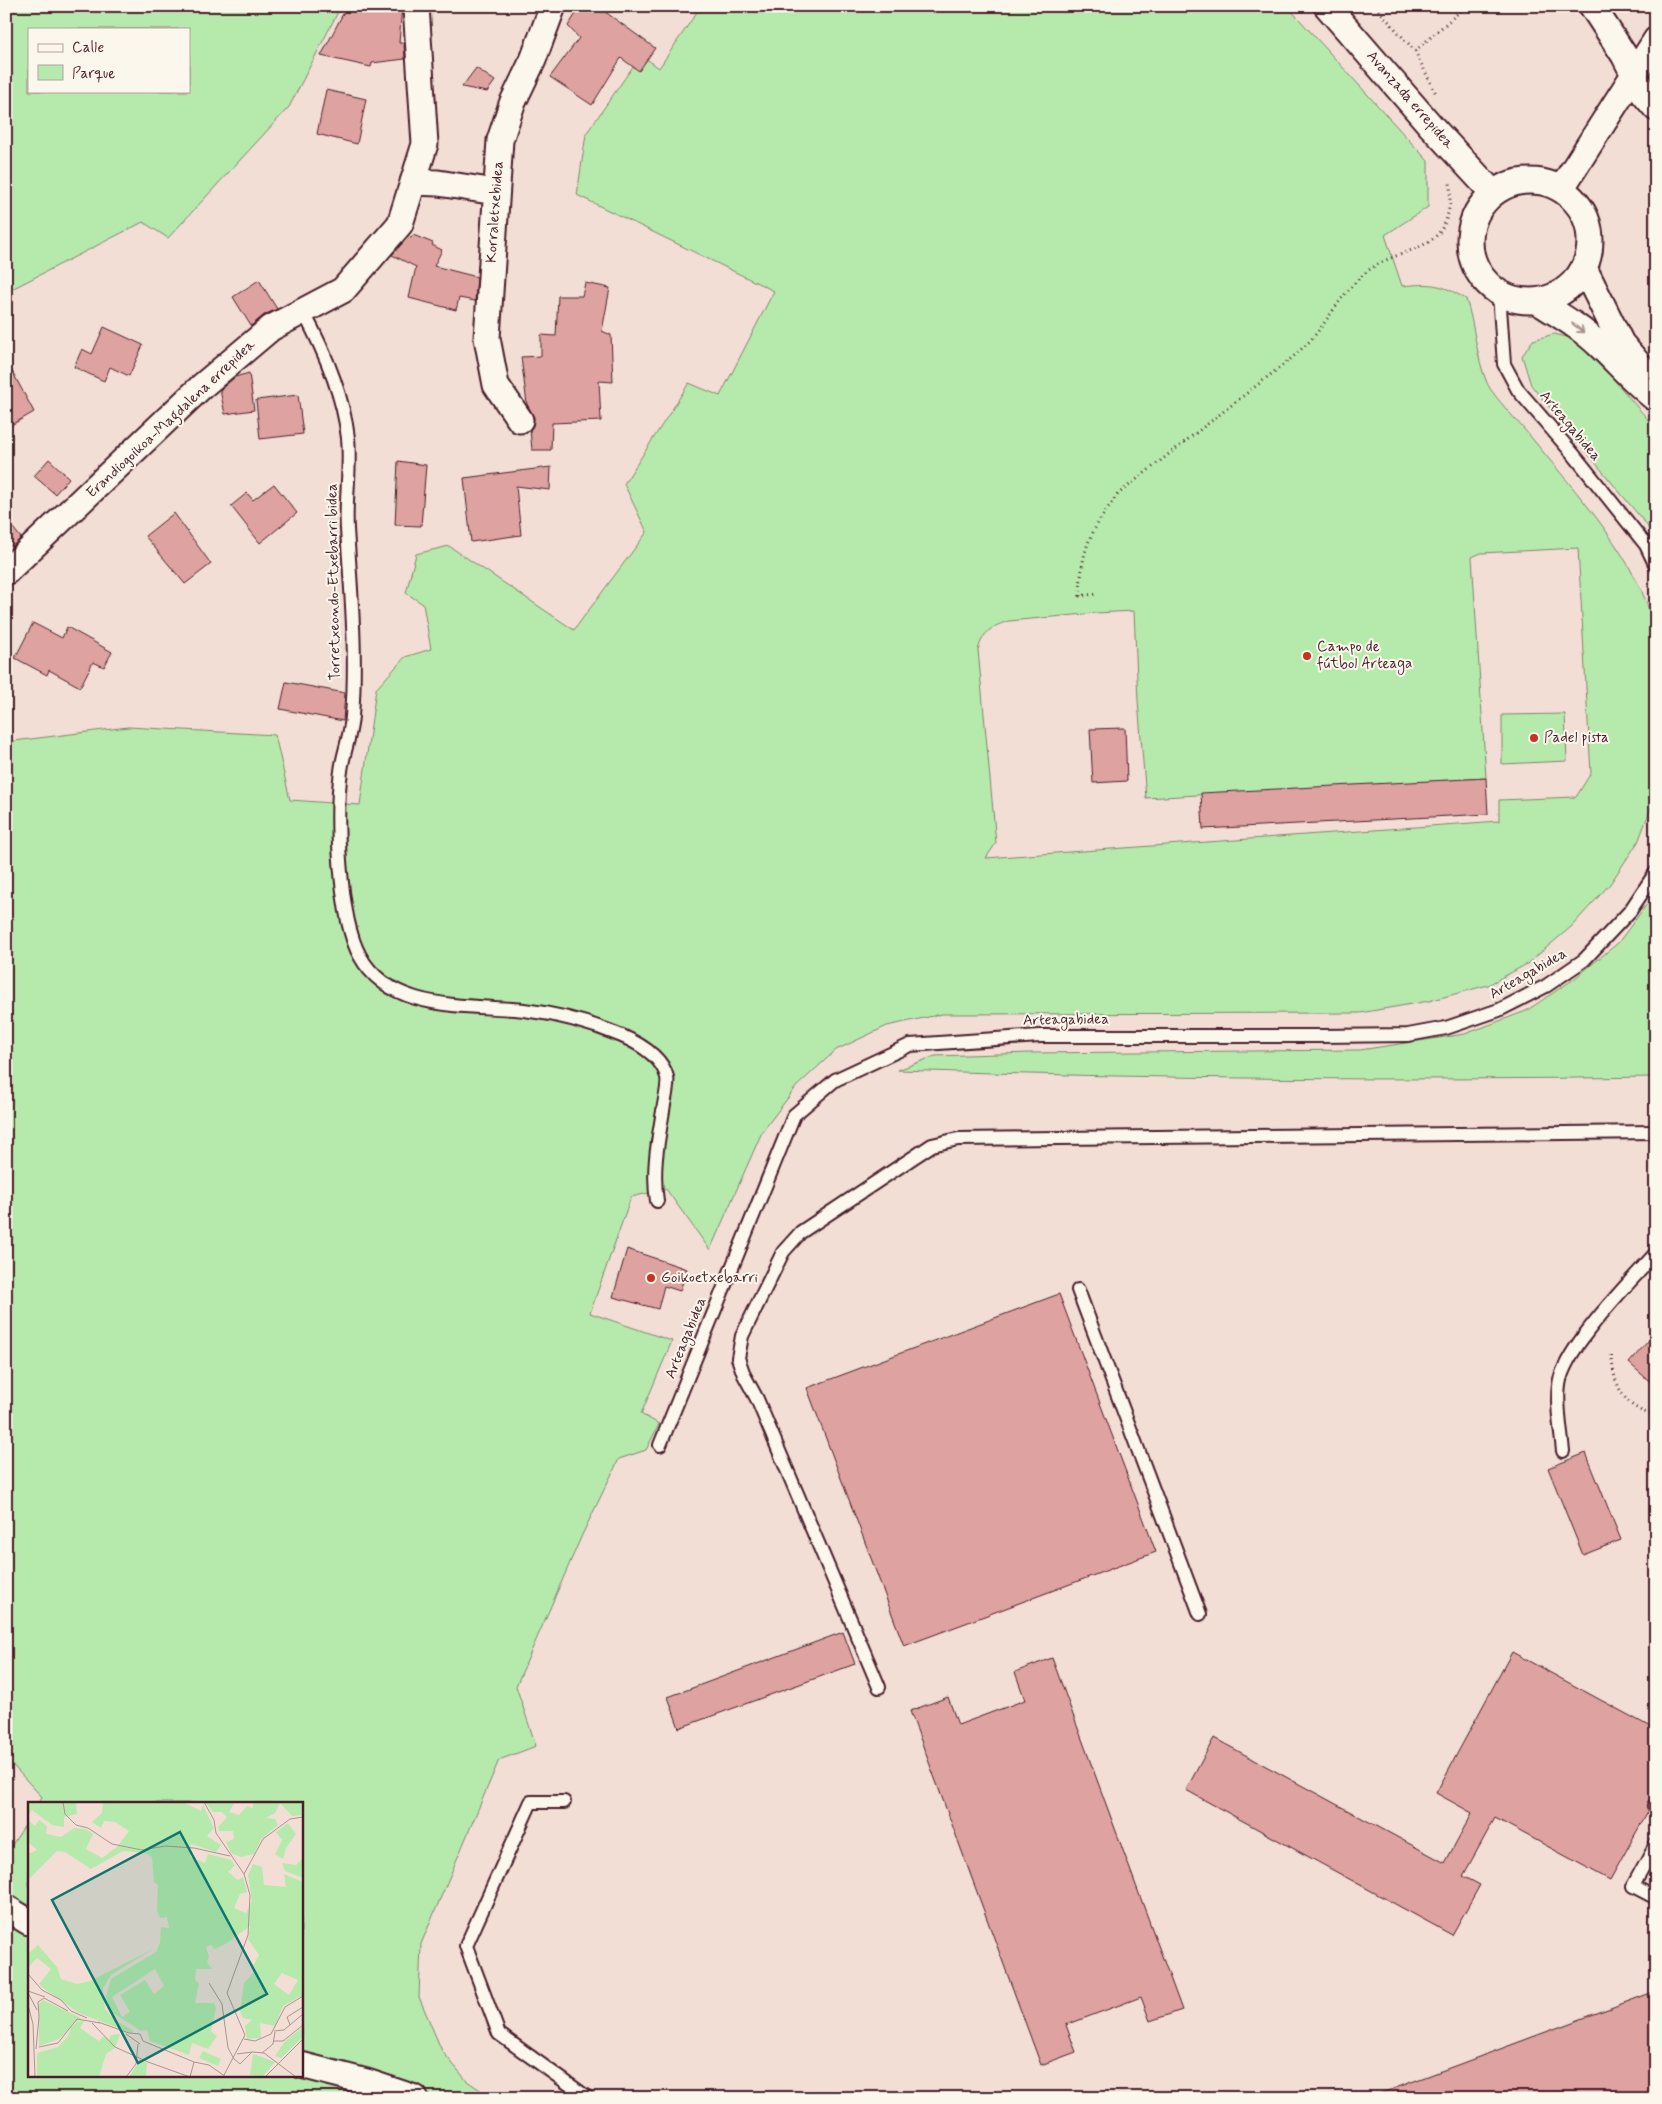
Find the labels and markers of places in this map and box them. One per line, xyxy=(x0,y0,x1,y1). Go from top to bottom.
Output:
place label: Campo de fútbol Arteaga xyxy=(1317,637,1412,675)
marker: Campo de fútbol Arteaga xyxy=(1301,650,1313,662)
place label: Padel pista xyxy=(1544,728,1609,748)
marker: Padel pista xyxy=(1528,732,1540,744)
place label: Goikoetxebarri xyxy=(661,1268,758,1288)
marker: Goikoetxebarri xyxy=(645,1272,657,1284)

